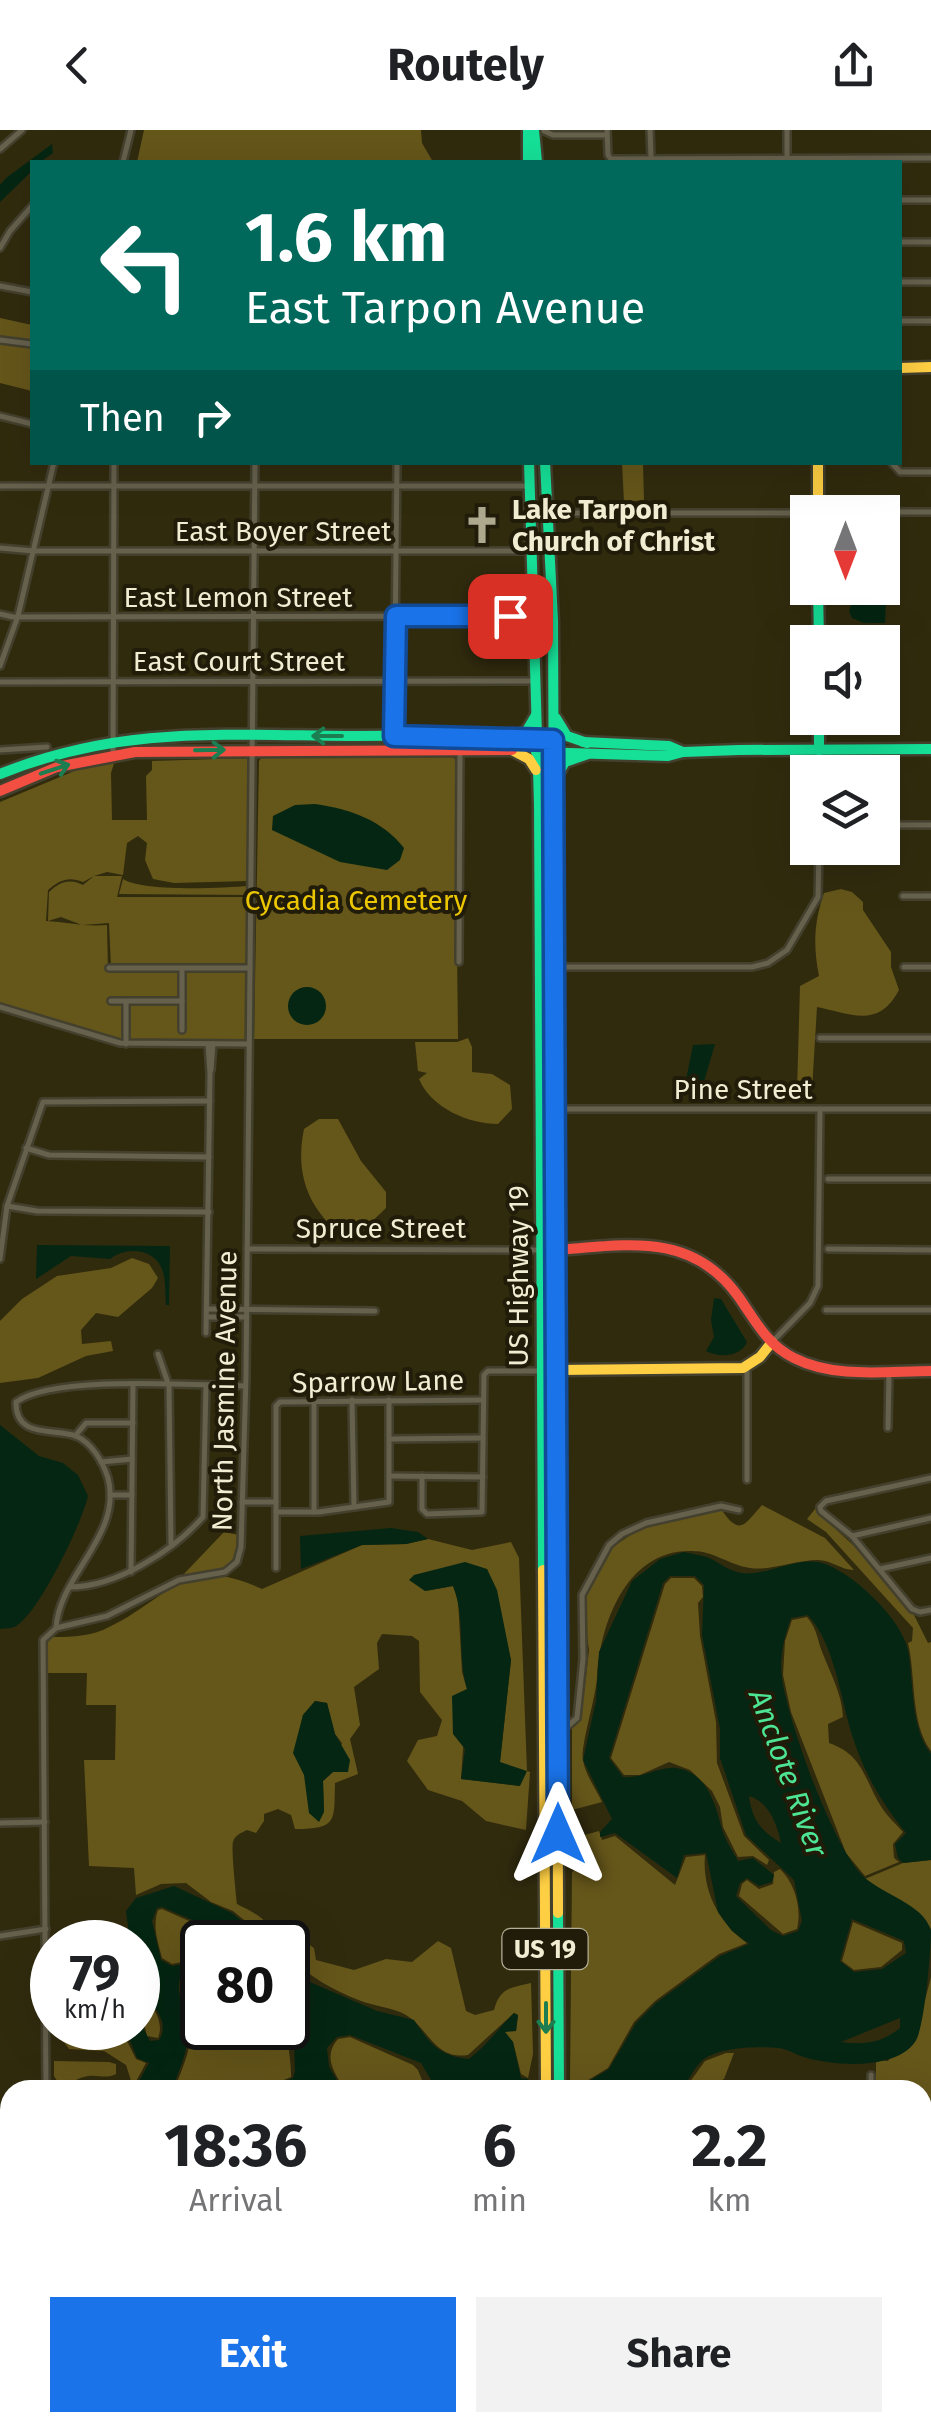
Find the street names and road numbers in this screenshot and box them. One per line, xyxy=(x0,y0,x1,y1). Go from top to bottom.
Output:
street label: East Boyer Street xyxy=(175,515,392,548)
street label: East Lemon Street xyxy=(124,581,353,614)
street label: East Court Street xyxy=(133,645,346,678)
street label: Pine Street xyxy=(673,1073,813,1106)
street label: US Highway 19 xyxy=(502,1185,535,1367)
street label: Spruce Street xyxy=(296,1212,467,1245)
street label: North Jasmine Avenue xyxy=(206,1250,243,1532)
street label: Sparrow Lane xyxy=(292,1364,464,1399)
road number: US 19 xyxy=(502,1929,588,1969)

